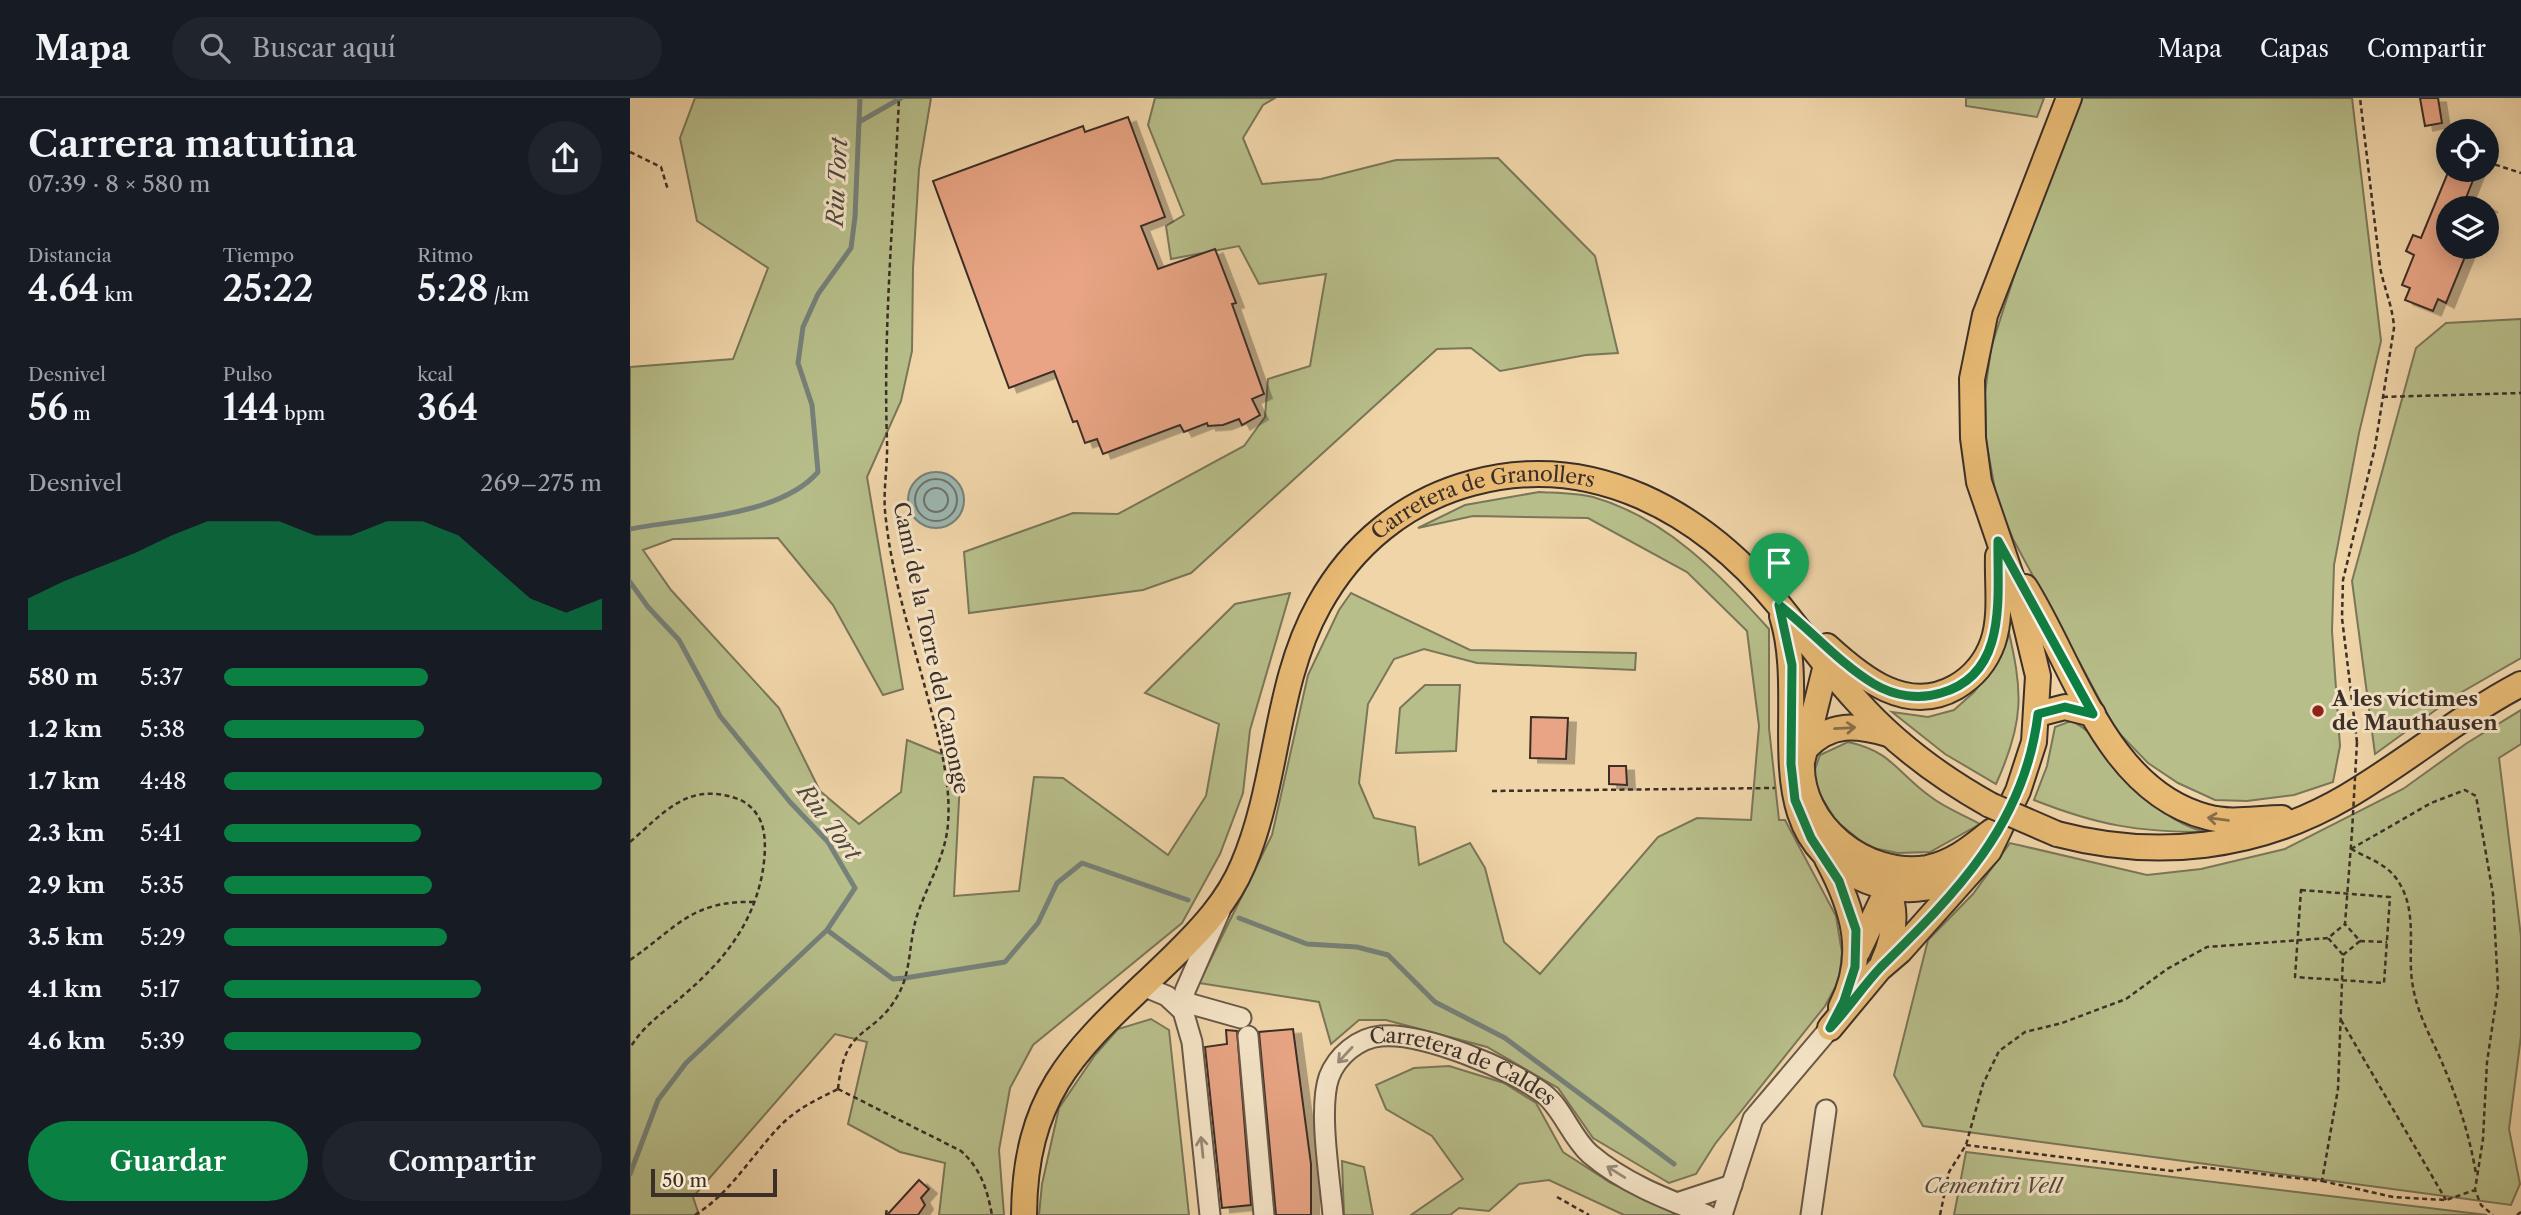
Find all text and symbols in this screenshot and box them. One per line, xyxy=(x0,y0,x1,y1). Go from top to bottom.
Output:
search box xyxy=(172,17,662,80)
text: Mapa xyxy=(35,28,130,69)
icon: search xyxy=(196,29,234,67)
text: Buscar aquí xyxy=(252,32,396,64)
text: Mapa xyxy=(2158,34,2222,63)
text: Capas xyxy=(2260,34,2329,63)
text: Compartir xyxy=(2367,34,2486,63)
map controls xyxy=(2436,119,2499,259)
button: locate xyxy=(2436,119,2499,182)
text: Carrera matutina xyxy=(28,120,357,167)
button: share xyxy=(528,121,602,195)
water label: Riu Tort xyxy=(821,135,853,229)
text: 07:39 · 8 × 580 m xyxy=(28,170,211,198)
button: layers xyxy=(2436,196,2499,259)
text: Distancia xyxy=(28,244,112,267)
text: Tiempo xyxy=(223,244,294,267)
text: Ritmo xyxy=(417,244,473,267)
text: 4.64 xyxy=(28,267,99,310)
text: 25:22 xyxy=(223,267,314,310)
text: 5:28 xyxy=(417,267,489,310)
text: km xyxy=(99,283,133,306)
text: /km xyxy=(489,283,529,306)
text: Desnivel xyxy=(28,363,106,386)
text: Pulso xyxy=(223,363,272,386)
text: kcal xyxy=(417,363,453,386)
text: 56 xyxy=(28,386,68,429)
text: 144 xyxy=(223,386,279,429)
text: 364 xyxy=(417,386,478,429)
text: m xyxy=(68,402,91,425)
text: bpm xyxy=(279,402,325,425)
street label: Carretera de Granollers xyxy=(1366,461,1597,545)
text: Desnivel xyxy=(28,469,122,497)
text: 269–275 m xyxy=(480,469,602,497)
street label: Camí de la Torre del Canonge xyxy=(888,500,975,796)
pin xyxy=(1749,533,1809,605)
icon: arrive xyxy=(1760,544,1798,582)
text: 580 m xyxy=(28,663,98,691)
text: 5:37 xyxy=(140,663,183,691)
place label: A les víctimes de Mauthausen xyxy=(2331,686,2498,735)
marker: A les víctimes de Mauthausen xyxy=(2310,703,2326,719)
text: 1.2 km xyxy=(28,715,102,743)
text: 5:38 xyxy=(140,715,185,743)
one-way arrow xyxy=(1833,721,1856,734)
text: 1.7 km xyxy=(28,767,100,795)
text: 4:48 xyxy=(140,767,187,795)
water label: Riu Tort xyxy=(790,777,868,867)
one-way arrow xyxy=(2207,812,2230,825)
text: 2.3 km xyxy=(28,819,105,847)
text: 5:41 xyxy=(140,819,182,847)
text: 2.9 km xyxy=(28,871,105,899)
text: 5:35 xyxy=(140,871,184,899)
text: 3.5 km xyxy=(28,923,104,951)
text: 5:29 xyxy=(140,923,186,951)
text: 4.1 km xyxy=(28,975,102,1003)
text: 5:17 xyxy=(140,975,180,1003)
street label: Carretera de Caldes xyxy=(1368,1022,1562,1110)
text: 4.6 km xyxy=(28,1027,106,1055)
text: 5:39 xyxy=(140,1027,185,1055)
one-way arrow xyxy=(1337,1046,1353,1064)
button: Guardar xyxy=(28,1121,308,1201)
button: Compartir xyxy=(322,1121,602,1201)
one-way arrow xyxy=(1196,1136,1209,1159)
one-way arrow xyxy=(1607,1164,1627,1178)
scale bar xyxy=(651,1166,777,1198)
text: 50 m xyxy=(662,1169,707,1192)
park label: Cementiri Vell xyxy=(1924,1173,2064,1198)

